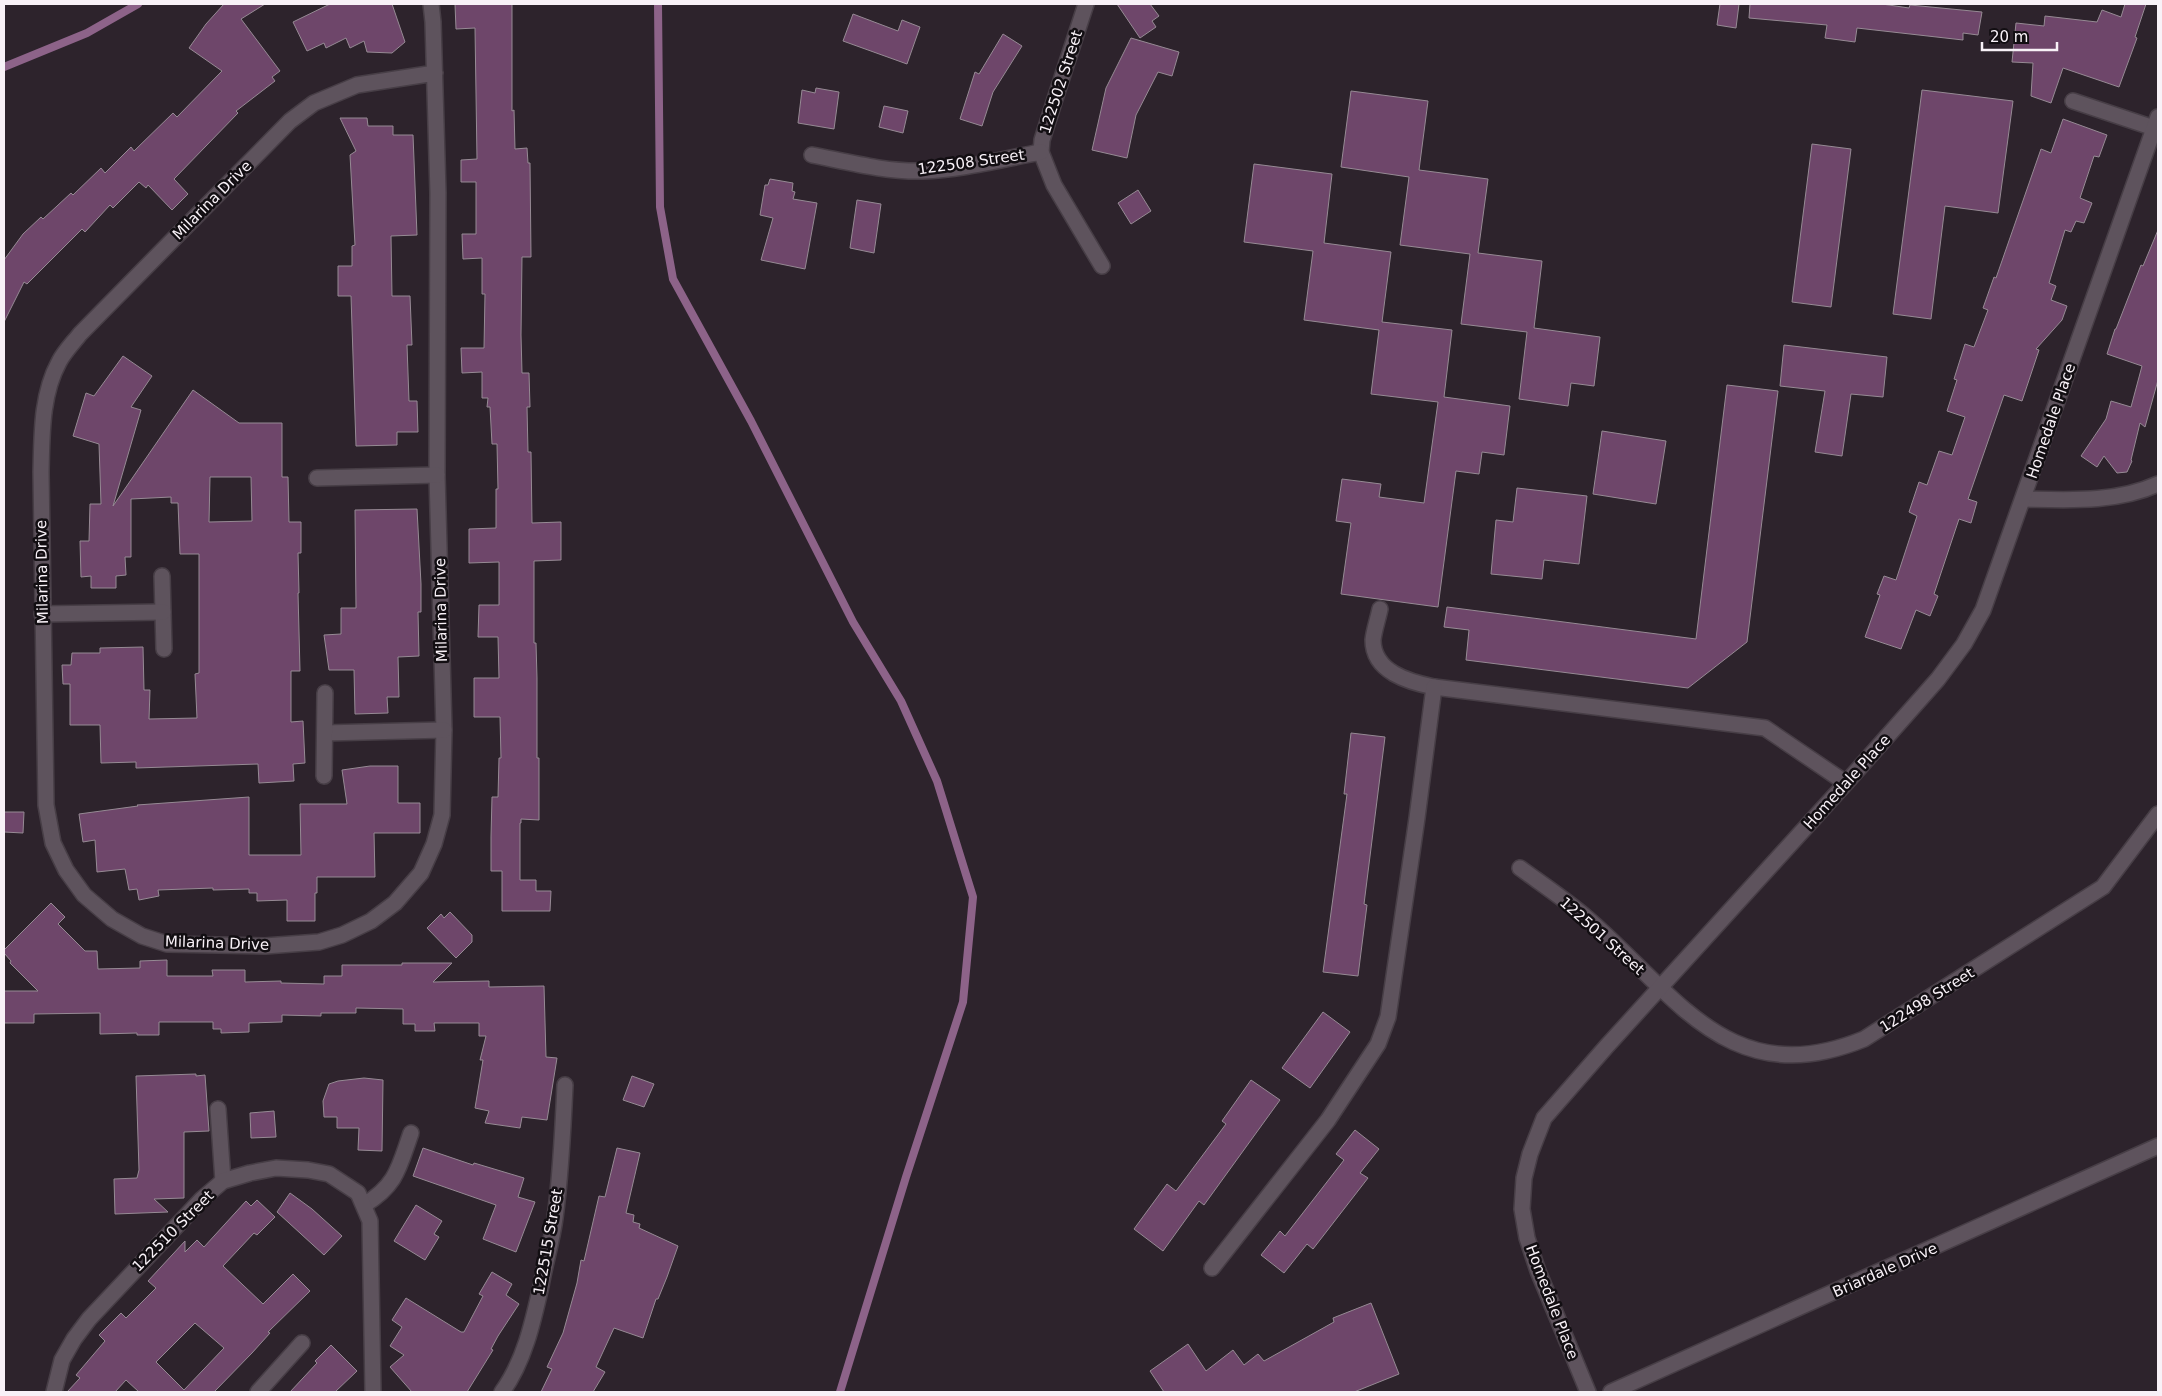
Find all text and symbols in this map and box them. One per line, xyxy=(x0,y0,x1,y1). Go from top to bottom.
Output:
scale bar xyxy=(1982,20,2057,52)
street label: 122502 Street xyxy=(1036,28,1086,136)
text: 20 m xyxy=(1990,28,2028,46)
street label: 122508 Street xyxy=(916,146,1026,178)
street label: Milarina Drive xyxy=(169,157,255,243)
street label: Homedale Place xyxy=(2023,361,2079,481)
street label: Milarina Drive xyxy=(32,520,52,624)
street label: Milarina Drive xyxy=(431,558,451,662)
street label: Homedale Place xyxy=(1800,731,1894,833)
street label: 122501 Street xyxy=(1556,893,1648,979)
street label: Milarina Drive xyxy=(165,932,269,954)
street label: 122498 Street xyxy=(1877,964,1977,1036)
street label: 122510 Street xyxy=(129,1187,217,1275)
street label: 122515 Street xyxy=(530,1187,566,1297)
street label: Briardale Drive xyxy=(1830,1239,1940,1301)
street label: Homedale Place xyxy=(1522,1242,1582,1362)

